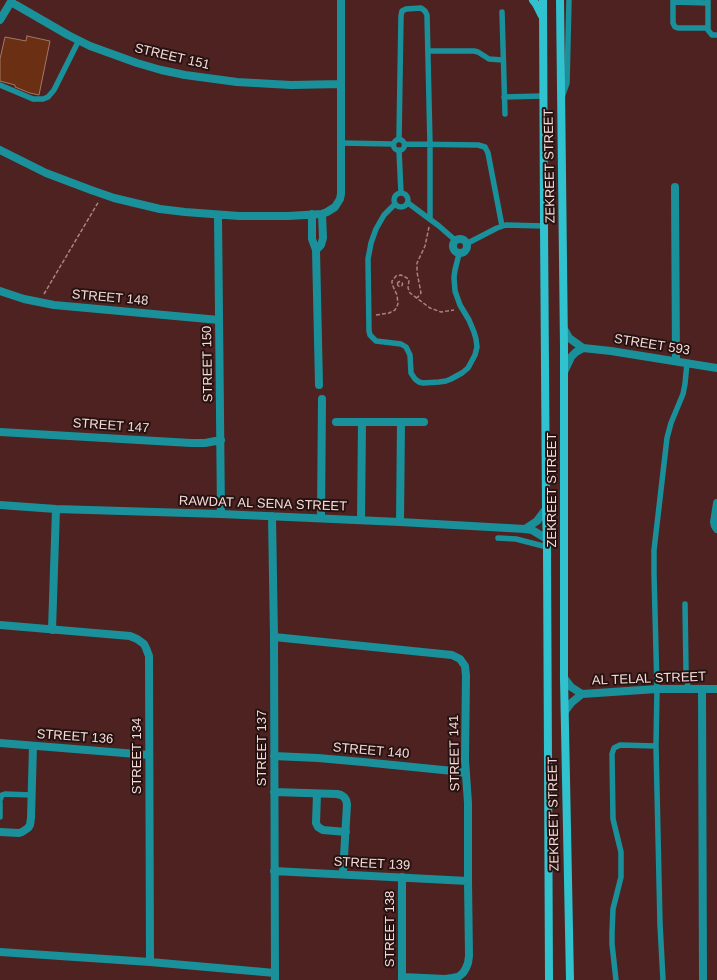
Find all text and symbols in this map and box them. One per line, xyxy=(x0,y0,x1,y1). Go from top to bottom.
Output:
street label: STREET 151 xyxy=(133,41,211,73)
street label: ZEKREET STREET xyxy=(541,108,559,224)
street label: STREET 148 xyxy=(71,287,149,309)
street label: STREET 150 xyxy=(200,326,216,402)
street label: STREET 593 xyxy=(613,331,691,359)
street label: STREET 147 xyxy=(72,416,150,436)
street label: ZEKREET STREET xyxy=(544,433,560,547)
street label: RAWDAT AL SENA STREET xyxy=(179,493,347,515)
street label: AL TELAL STREET xyxy=(592,669,706,689)
street label: STREET 137 xyxy=(254,710,270,786)
street label: STREET 141 xyxy=(447,715,463,791)
street label: STREET 134 xyxy=(129,718,145,794)
street label: STREET 136 xyxy=(36,727,114,747)
street label: STREET 140 xyxy=(332,740,410,762)
street label: ZEKREET STREET xyxy=(545,756,563,872)
street label: STREET 139 xyxy=(333,854,411,874)
street label: STREET 138 xyxy=(382,891,398,967)

